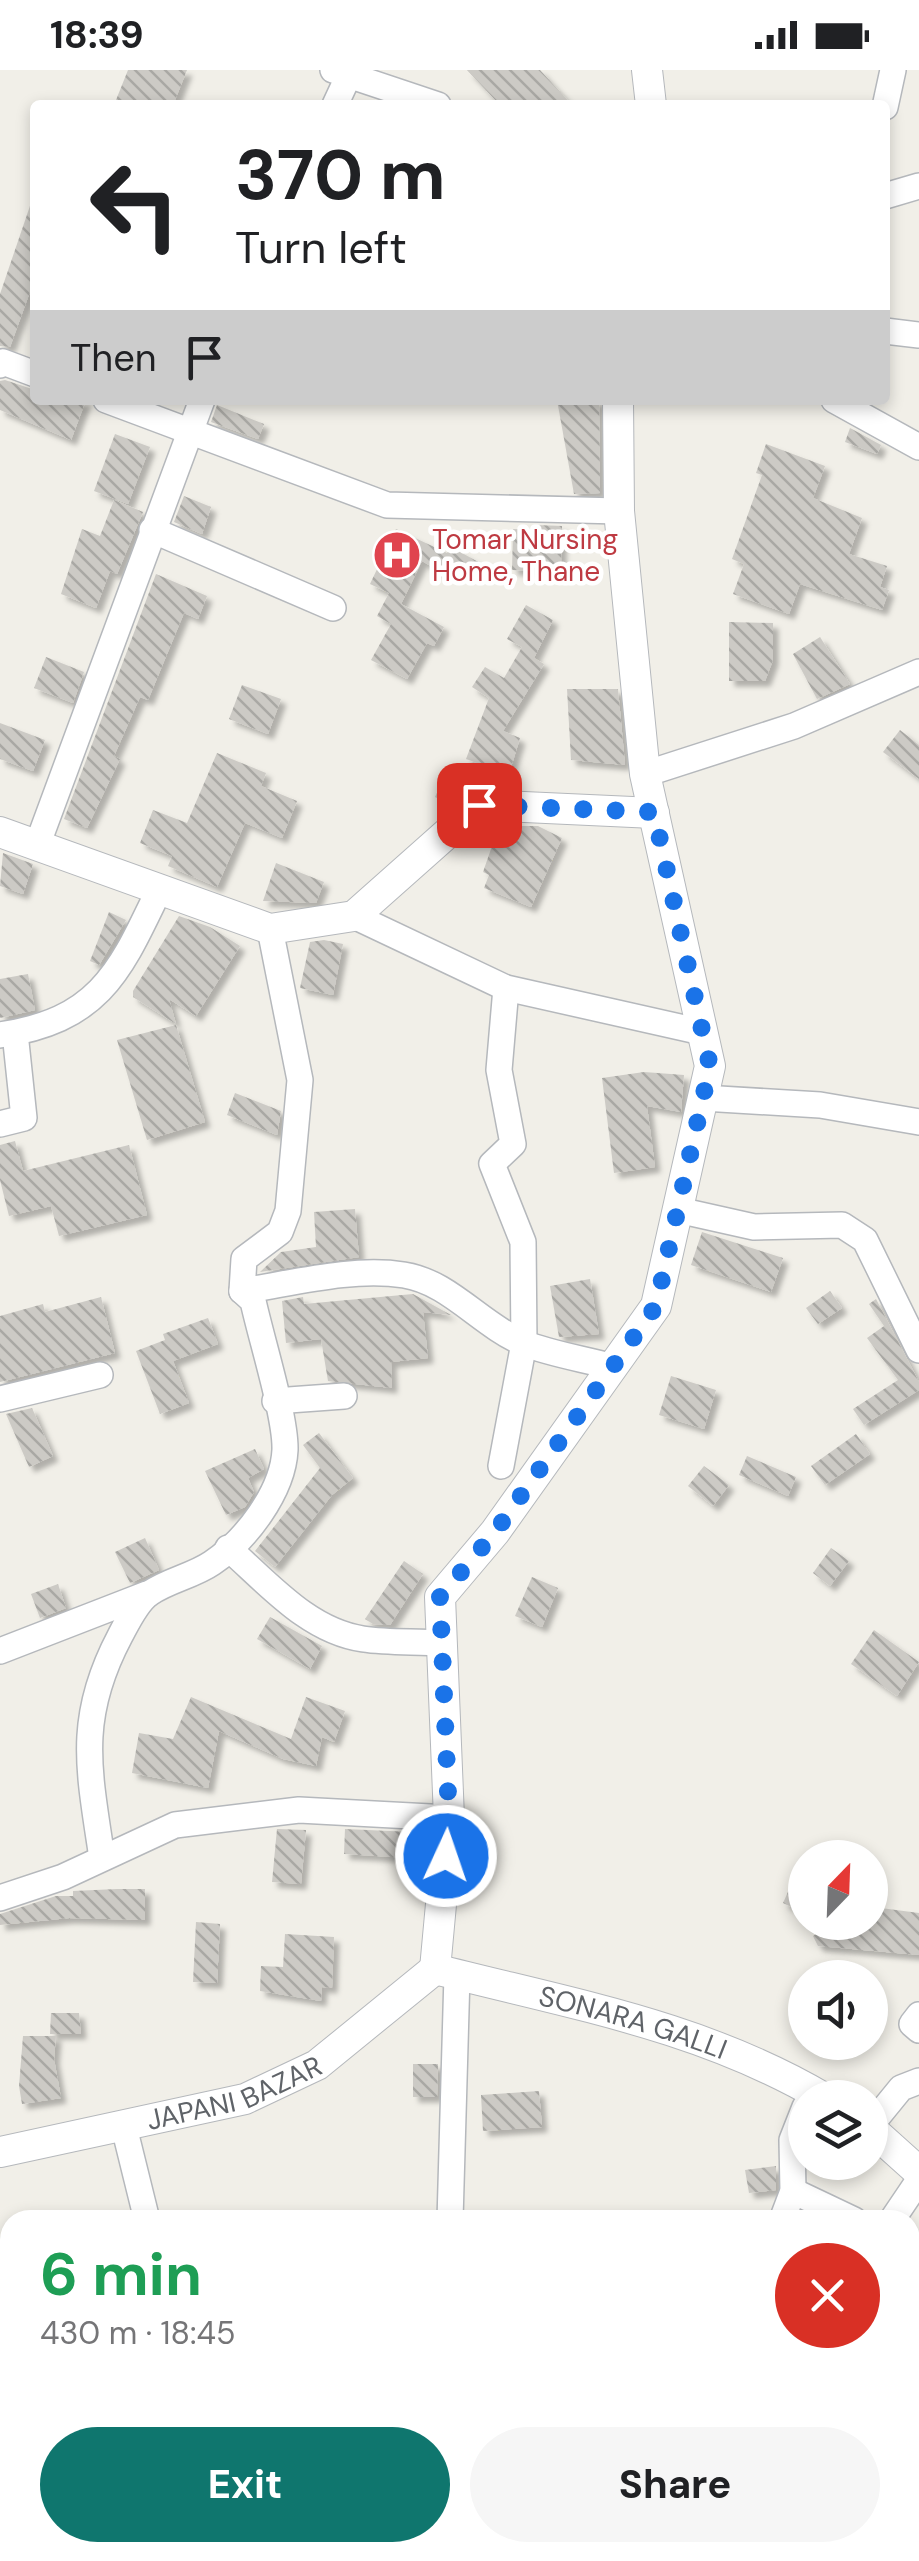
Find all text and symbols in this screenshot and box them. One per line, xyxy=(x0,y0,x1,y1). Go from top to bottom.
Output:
text: 18:39 xyxy=(50,10,144,60)
text: 370 m xyxy=(235,130,446,221)
icon: left xyxy=(70,140,200,270)
text: Turn left xyxy=(235,218,407,277)
icon: arrive xyxy=(177,330,232,385)
text: Then xyxy=(70,333,157,383)
place label: Tomar Nursing Home, Thane xyxy=(432,521,618,590)
hospital icon: Tomar Nursing Home, Thane xyxy=(371,529,423,581)
pin xyxy=(437,763,522,848)
icon: arrive xyxy=(452,778,507,833)
position arrow xyxy=(394,1804,498,1908)
north arrow xyxy=(788,1840,888,1940)
map controls xyxy=(788,1840,888,2180)
button: sound xyxy=(788,1960,888,2060)
street label: SONARA GALLI xyxy=(535,1977,733,2068)
street label: JAPANI BAZAR xyxy=(143,2047,328,2138)
button: layers xyxy=(788,2080,888,2180)
text: 6 min xyxy=(40,2235,202,2314)
button: close xyxy=(775,2243,880,2348)
text: 430 m · 18:45 xyxy=(40,2312,235,2354)
button: Exit xyxy=(40,2427,450,2542)
button: Share xyxy=(470,2427,880,2542)

